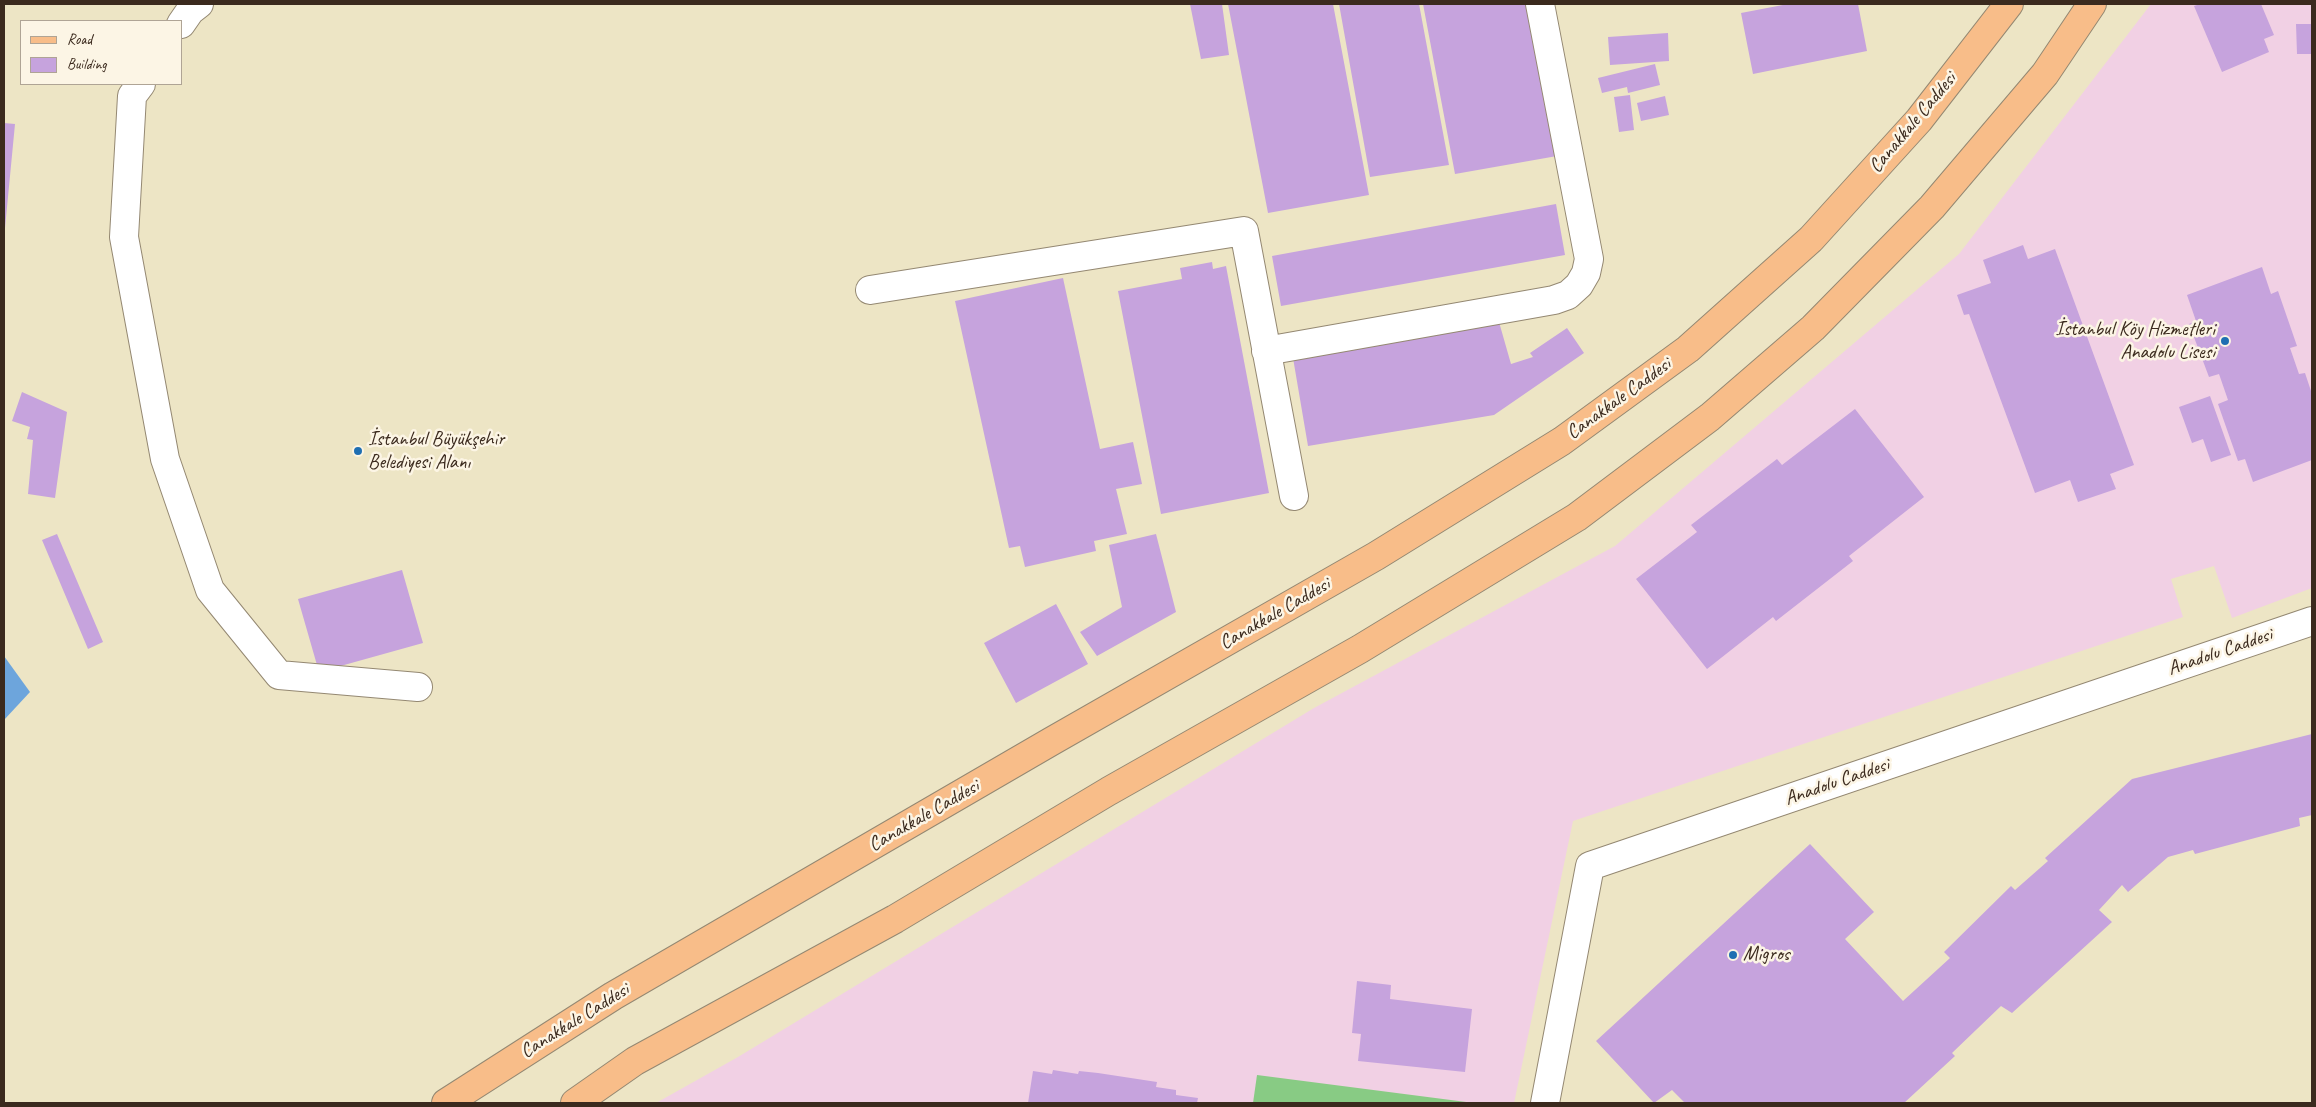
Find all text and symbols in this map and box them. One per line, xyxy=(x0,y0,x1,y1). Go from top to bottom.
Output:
legend xyxy=(20,20,182,85)
text: Road xyxy=(67,30,92,49)
text: Building xyxy=(67,55,106,74)
street label: Canakkale Caddesi xyxy=(1864,68,1962,178)
place label: İstanbul Köy Hizmetleri Anadolu Lisesi xyxy=(2055,318,2215,365)
marker: İstanbul Köy Hizmetleri Anadolu Lisesi xyxy=(2219,335,2231,347)
street label: Canakkale Caddesi xyxy=(1562,353,1676,445)
place label: İstanbul Büyükşehir Belediyesi Alanı xyxy=(368,428,504,475)
marker: İstanbul Büyükşehir Belediyesi Alanı xyxy=(352,445,364,457)
street label: Canakkale Caddesi xyxy=(1215,573,1335,655)
street label: Anadolu Caddesi xyxy=(2165,623,2275,681)
street label: Anadolu Caddesi xyxy=(1782,753,1892,811)
street label: Canakkale Caddesi xyxy=(864,775,984,857)
place label: Migros xyxy=(1743,943,1790,967)
marker: Migros xyxy=(1727,949,1739,961)
street label: Canakkale Caddesi xyxy=(516,978,634,1064)

